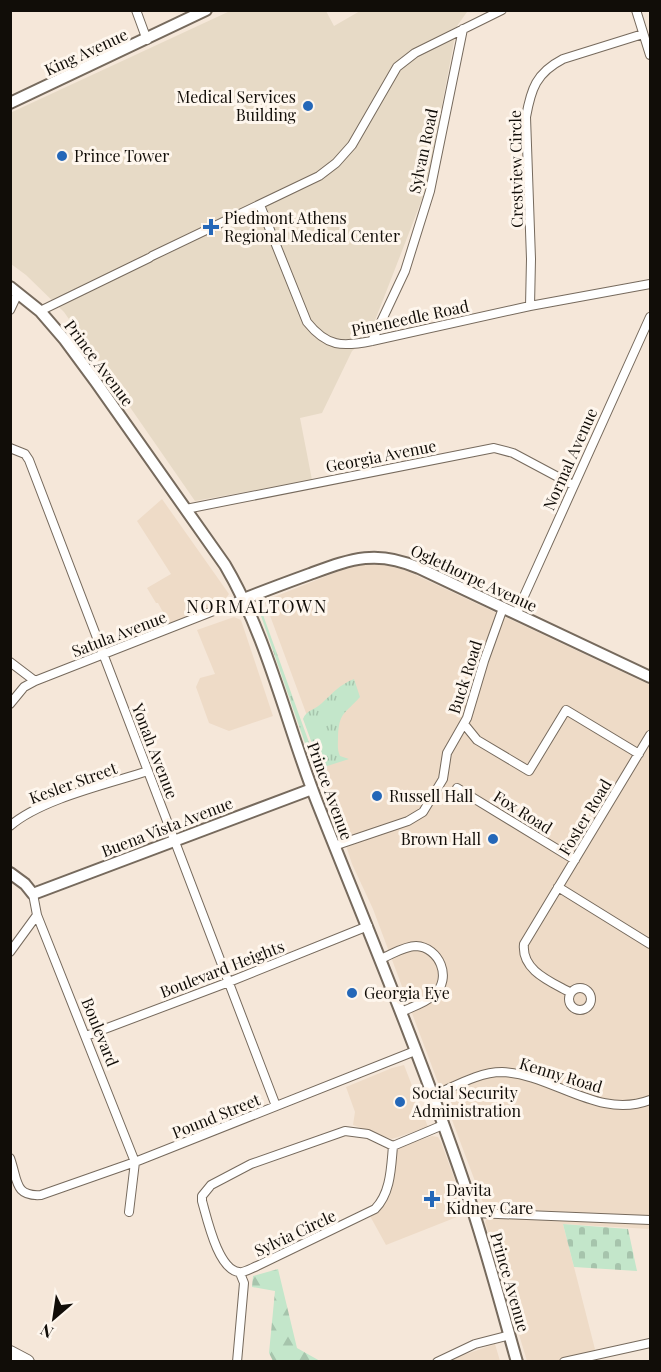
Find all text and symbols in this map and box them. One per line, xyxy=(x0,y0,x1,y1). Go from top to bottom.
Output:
street label: King Avenue xyxy=(41,23,131,80)
place label: Medical Services Building xyxy=(177,86,297,125)
marker: Medical Services Building xyxy=(301,99,315,113)
street label: Sylvan Road xyxy=(403,106,442,195)
street label: Crestview Circle xyxy=(504,110,527,228)
place label: Prince Tower xyxy=(74,145,170,166)
marker: Prince Tower xyxy=(55,149,69,163)
place label: Piedmont Athens Regional Medical Center xyxy=(224,207,400,246)
marker: Piedmont Athens Regional Medical Center xyxy=(202,218,220,236)
street label: Pineneedle Road xyxy=(349,295,471,340)
street label: Prince Avenue xyxy=(60,315,139,410)
street label: Normal Avenue xyxy=(538,404,601,513)
street label: Georgia Avenue xyxy=(324,434,438,477)
street label: Oglethorpe Avenue xyxy=(408,539,541,616)
district label: NORMALTOWN xyxy=(186,594,328,618)
street label: Satula Avenue xyxy=(68,606,169,661)
street label: Buck Road xyxy=(443,637,486,716)
street label: Yonah Avenue xyxy=(127,699,183,801)
street label: Prince Avenue xyxy=(303,739,358,843)
street label: Kesler Street xyxy=(26,757,120,808)
street label: Foster Road xyxy=(554,775,616,859)
place label: Russell Hall xyxy=(389,785,474,806)
street label: Fox Road xyxy=(490,785,557,838)
marker: Russell Hall xyxy=(370,789,384,803)
street label: Buena Vista Avenue xyxy=(98,792,236,861)
place label: Brown Hall xyxy=(401,828,481,849)
marker: Brown Hall xyxy=(486,832,500,846)
street label: Boulevard Heights xyxy=(157,935,287,1002)
place label: Georgia Eye xyxy=(364,982,450,1003)
marker: Georgia Eye xyxy=(345,986,359,1000)
street label: Boulevard xyxy=(77,994,124,1069)
street label: Kenny Road xyxy=(517,1052,605,1097)
place label: Social Security Administration xyxy=(411,1082,522,1121)
street label: Pound Street xyxy=(169,1088,263,1143)
marker: Social Security Administration xyxy=(393,1095,407,1109)
place label: Davita Kidney Care xyxy=(446,1179,533,1218)
marker: Davita Kidney Care xyxy=(423,1190,441,1208)
street label: Sylvia Circle xyxy=(251,1204,339,1261)
street label: Prince Avenue xyxy=(486,1230,535,1334)
north arrow xyxy=(24,1288,84,1348)
text: N xyxy=(36,1319,57,1344)

